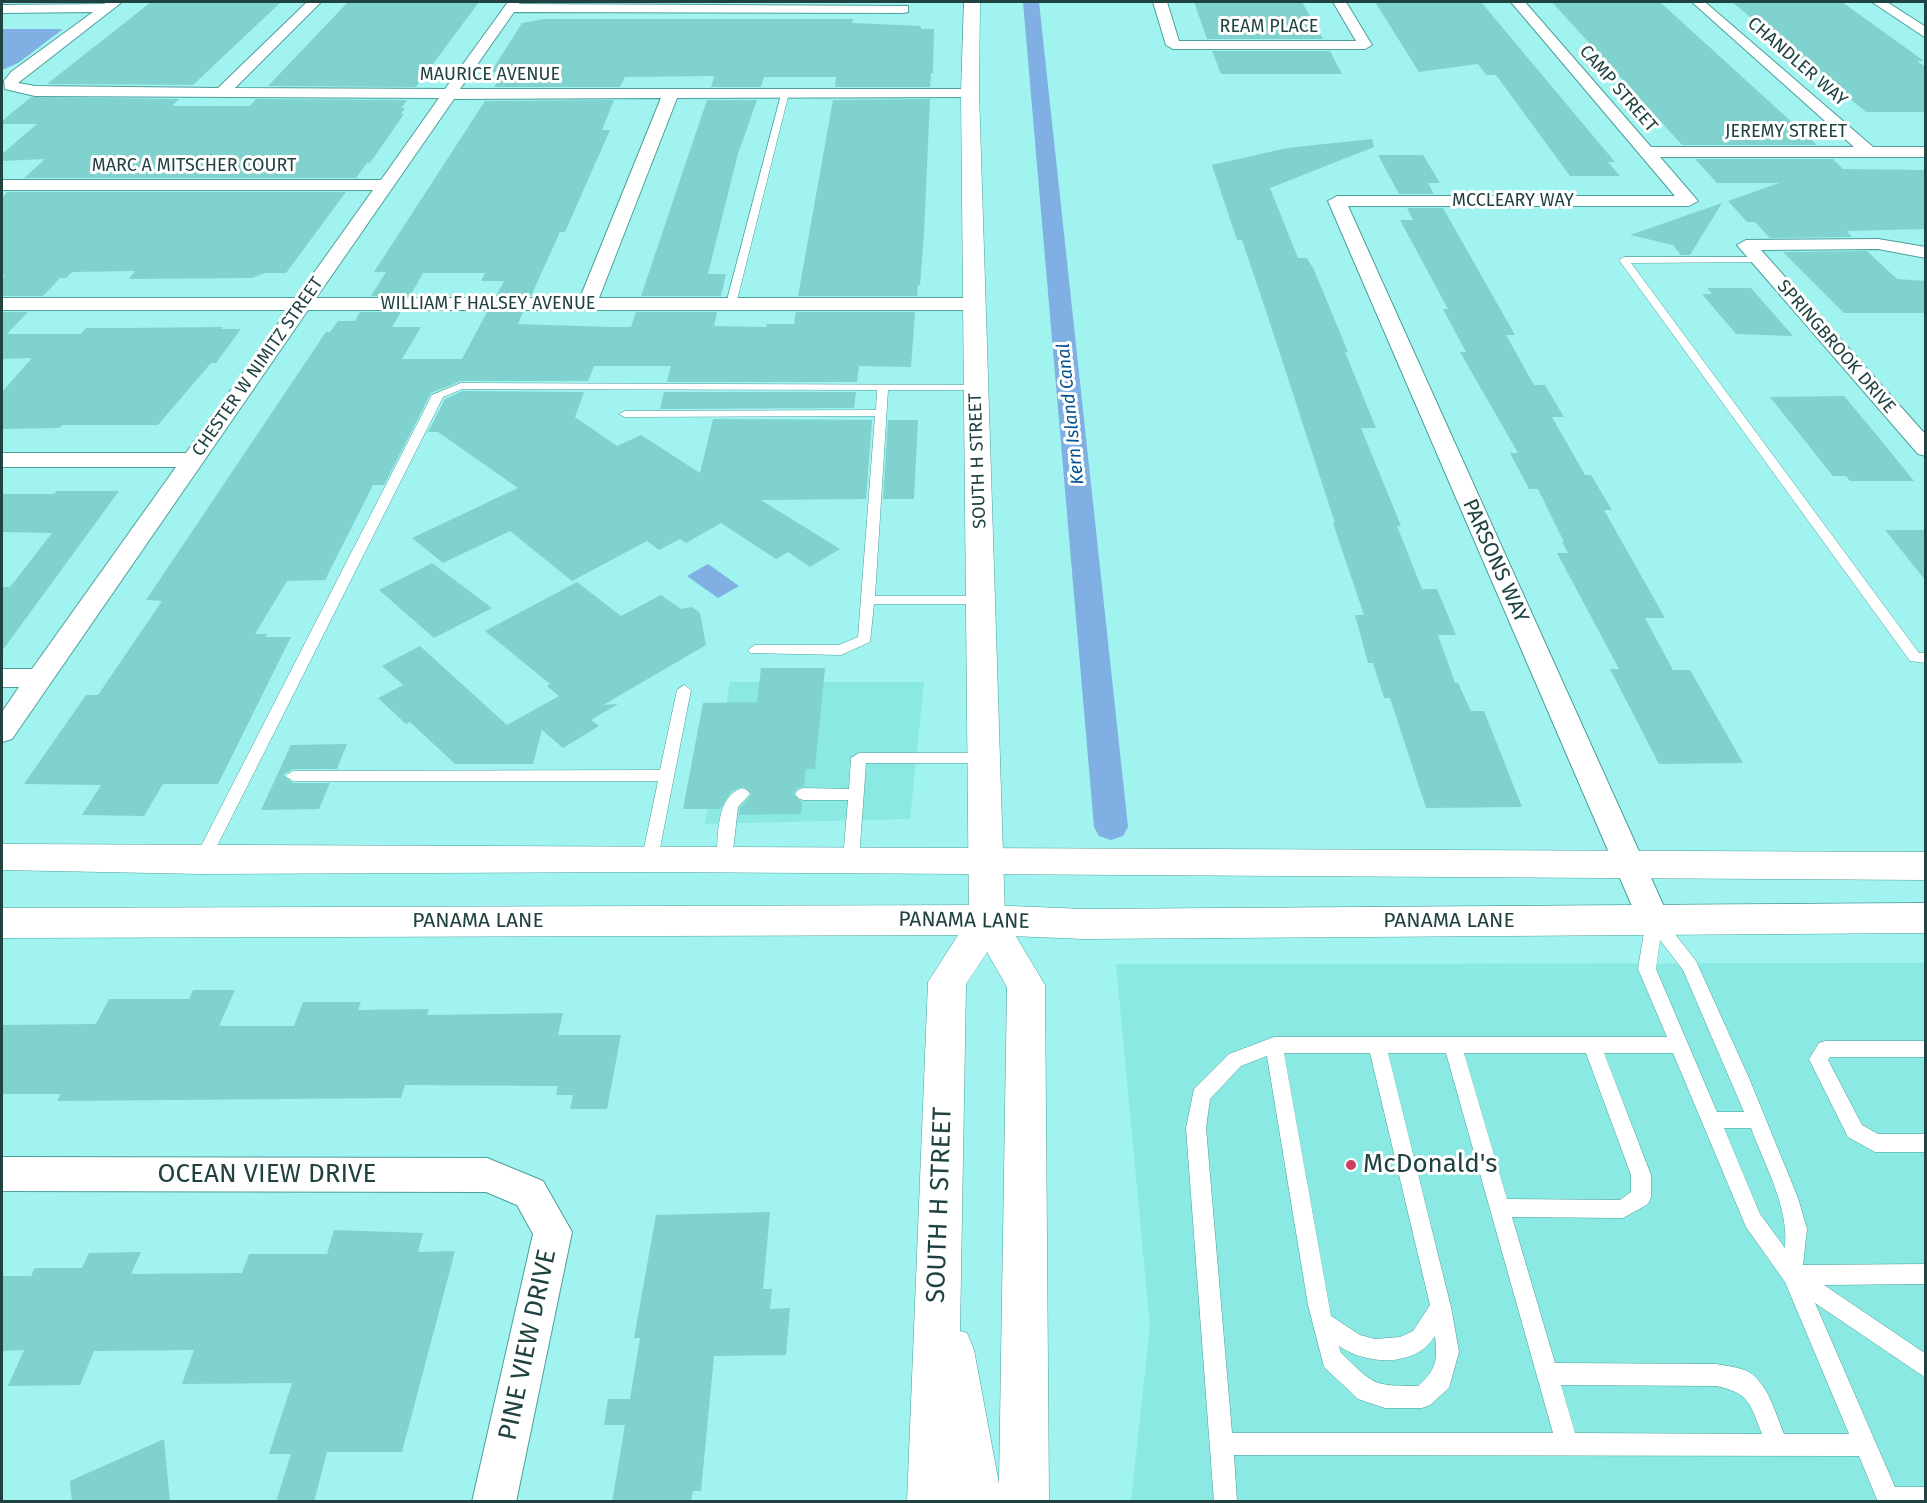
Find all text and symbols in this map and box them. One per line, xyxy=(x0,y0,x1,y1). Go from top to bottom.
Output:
street label: CHANDLER WAY xyxy=(1743,13,1851,111)
street label: REAM PLACE xyxy=(1220,16,1318,38)
street label: CAMP STREET xyxy=(1574,41,1662,137)
street label: MAURICE AVENUE xyxy=(420,64,560,86)
street label: JEREMY STREET xyxy=(1725,121,1847,143)
street label: MARC A MITSCHER COURT xyxy=(92,155,296,177)
street label: MCCLEARY WAY xyxy=(1452,190,1574,212)
street label: CHESTER W NIMITZ STREET xyxy=(188,273,328,461)
street label: SPRINGBROOK DRIVE xyxy=(1772,276,1900,418)
street label: WILLIAM F HALSEY AVENUE xyxy=(381,293,595,315)
water label: Kern Island Canal xyxy=(1053,342,1089,486)
street label: SOUTH H STREET xyxy=(965,393,991,529)
street label: PARSONS WAY xyxy=(1456,495,1534,627)
street label: PANAMA LANE xyxy=(898,907,1030,935)
street label: PANAMA LANE xyxy=(412,908,544,934)
street label: PANAMA LANE xyxy=(1383,908,1515,934)
street label: SOUTH H STREET xyxy=(921,1107,959,1303)
place label: McDonald's xyxy=(1363,1149,1497,1181)
marker: McDonald's xyxy=(1344,1158,1358,1172)
street label: OCEAN VIEW DRIVE xyxy=(158,1159,376,1191)
street label: PINE VIEW DRIVE xyxy=(493,1247,563,1443)

